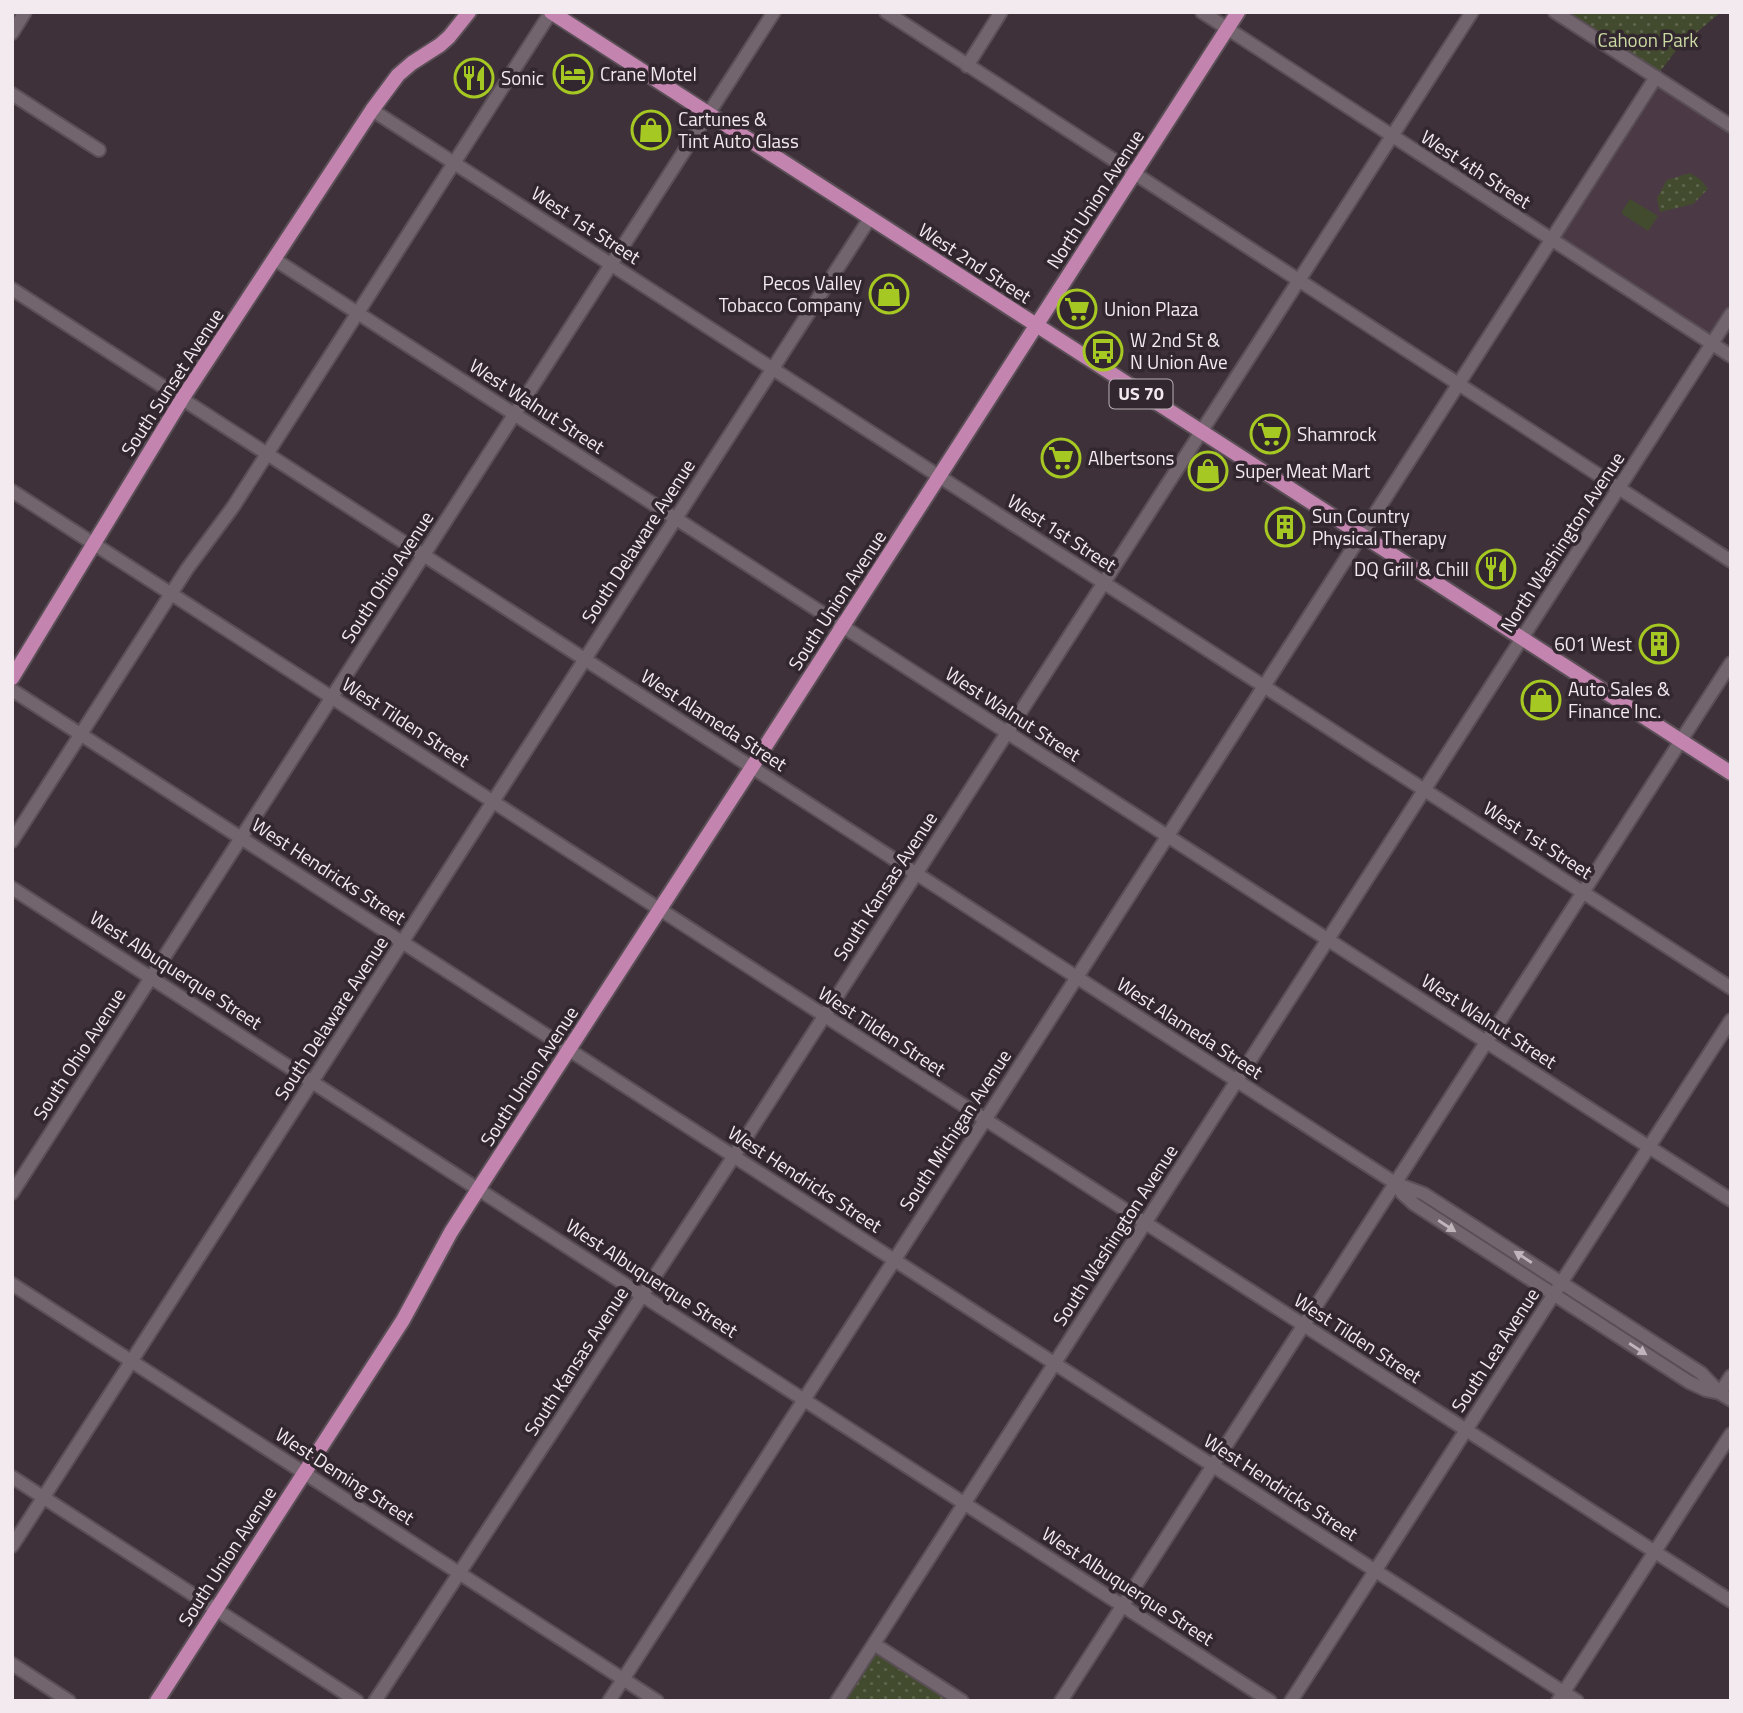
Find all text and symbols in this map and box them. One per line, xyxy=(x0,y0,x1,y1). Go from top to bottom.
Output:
park label: Cahoon Park xyxy=(1598,25,1698,54)
hotel icon: Crane Motel xyxy=(552,53,594,95)
restaurant icon: Sonic xyxy=(453,57,495,99)
place label: Crane Motel xyxy=(600,59,697,88)
place label: Sonic xyxy=(501,63,544,92)
place label: Cartunes & Tint Auto Glass xyxy=(678,104,799,155)
shop icon: Cartunes & Tint Auto Glass xyxy=(630,109,672,151)
street label: West 4th Street xyxy=(1415,122,1537,215)
street label: North Union Avenue xyxy=(1039,123,1151,274)
street label: West 1st Street xyxy=(526,178,647,271)
street label: West 2nd Street xyxy=(913,215,1038,310)
place label: Pecos Valley Tobacco Company xyxy=(719,268,862,319)
shop icon: Pecos Valley Tobacco Company xyxy=(868,273,910,315)
supermarket icon: Union Plaza xyxy=(1056,288,1098,330)
place label: Union Plaza xyxy=(1104,294,1199,323)
street label: South Sunset Avenue xyxy=(113,302,230,461)
place label: W 2nd St & N Union Ave xyxy=(1130,325,1228,376)
bus stop icon: W 2nd St & N Union Ave xyxy=(1082,330,1124,372)
street label: West Walnut Street xyxy=(464,351,611,460)
road number: US 70 xyxy=(1110,380,1172,408)
supermarket icon: Shamrock xyxy=(1249,413,1291,455)
place label: Shamrock xyxy=(1297,419,1377,448)
supermarket icon: Albertsons xyxy=(1040,437,1082,479)
place label: Albertsons xyxy=(1088,443,1175,472)
street label: North Washington Avenue xyxy=(1492,446,1631,638)
shop icon: Super Meat Mart xyxy=(1187,450,1229,492)
street label: South Delaware Avenue xyxy=(573,453,702,629)
place label: Super Meat Mart xyxy=(1235,456,1371,485)
street label: West 1st Street xyxy=(1002,486,1123,579)
place label: Sun Country Physical Therapy xyxy=(1312,501,1447,552)
street label: South Ohio Avenue xyxy=(333,505,440,648)
building icon: Sun Country Physical Therapy xyxy=(1264,506,1306,548)
street label: South Union Avenue xyxy=(780,524,893,676)
restaurant icon: DQ Grill & Chill xyxy=(1475,548,1517,590)
place label: DQ Grill & Chill xyxy=(1354,554,1469,583)
building icon: 601 West xyxy=(1638,623,1680,665)
place label: 601 West xyxy=(1554,629,1632,658)
street label: West Walnut Street xyxy=(940,659,1087,768)
street label: West Alameda Street xyxy=(635,661,793,778)
street label: West Tilden Street xyxy=(337,669,476,774)
place label: Auto Sales & Finance Inc. xyxy=(1568,674,1670,725)
shop icon: Auto Sales & Finance Inc. xyxy=(1520,679,1562,721)
street label: West 1st Street xyxy=(1478,793,1599,886)
street label: South Kansas Avenue xyxy=(825,805,944,966)
street label: West Hendricks Street xyxy=(247,810,412,932)
street label: West Albuquerque Street xyxy=(84,903,268,1036)
street label: South Delaware Avenue xyxy=(266,930,395,1106)
street label: West Walnut Street xyxy=(1416,966,1563,1075)
street label: West Alameda Street xyxy=(1111,969,1269,1086)
street label: West Tilden Street xyxy=(813,978,952,1083)
street label: South Ohio Avenue xyxy=(25,982,132,1125)
street label: South Union Avenue xyxy=(472,1000,585,1152)
street label: South Michigan Avenue xyxy=(891,1043,1018,1216)
street label: West Hendricks Street xyxy=(723,1118,888,1240)
street label: South Washington Avenue xyxy=(1045,1138,1184,1331)
street label: West Albuquerque Street xyxy=(560,1211,744,1344)
one-way arrow xyxy=(1438,1219,1456,1233)
one-way arrow xyxy=(1513,1251,1532,1264)
street label: South Kansas Avenue xyxy=(516,1280,635,1441)
street label: South Lea Avenue xyxy=(1443,1282,1546,1418)
street label: West Tilden Street xyxy=(1289,1285,1428,1390)
one-way arrow xyxy=(1629,1343,1648,1356)
street label: West Deming Street xyxy=(270,1420,421,1532)
street label: West Hendricks Street xyxy=(1199,1426,1364,1548)
street label: South Union Avenue xyxy=(170,1480,283,1632)
street label: West Albuquerque Street xyxy=(1036,1519,1220,1652)

